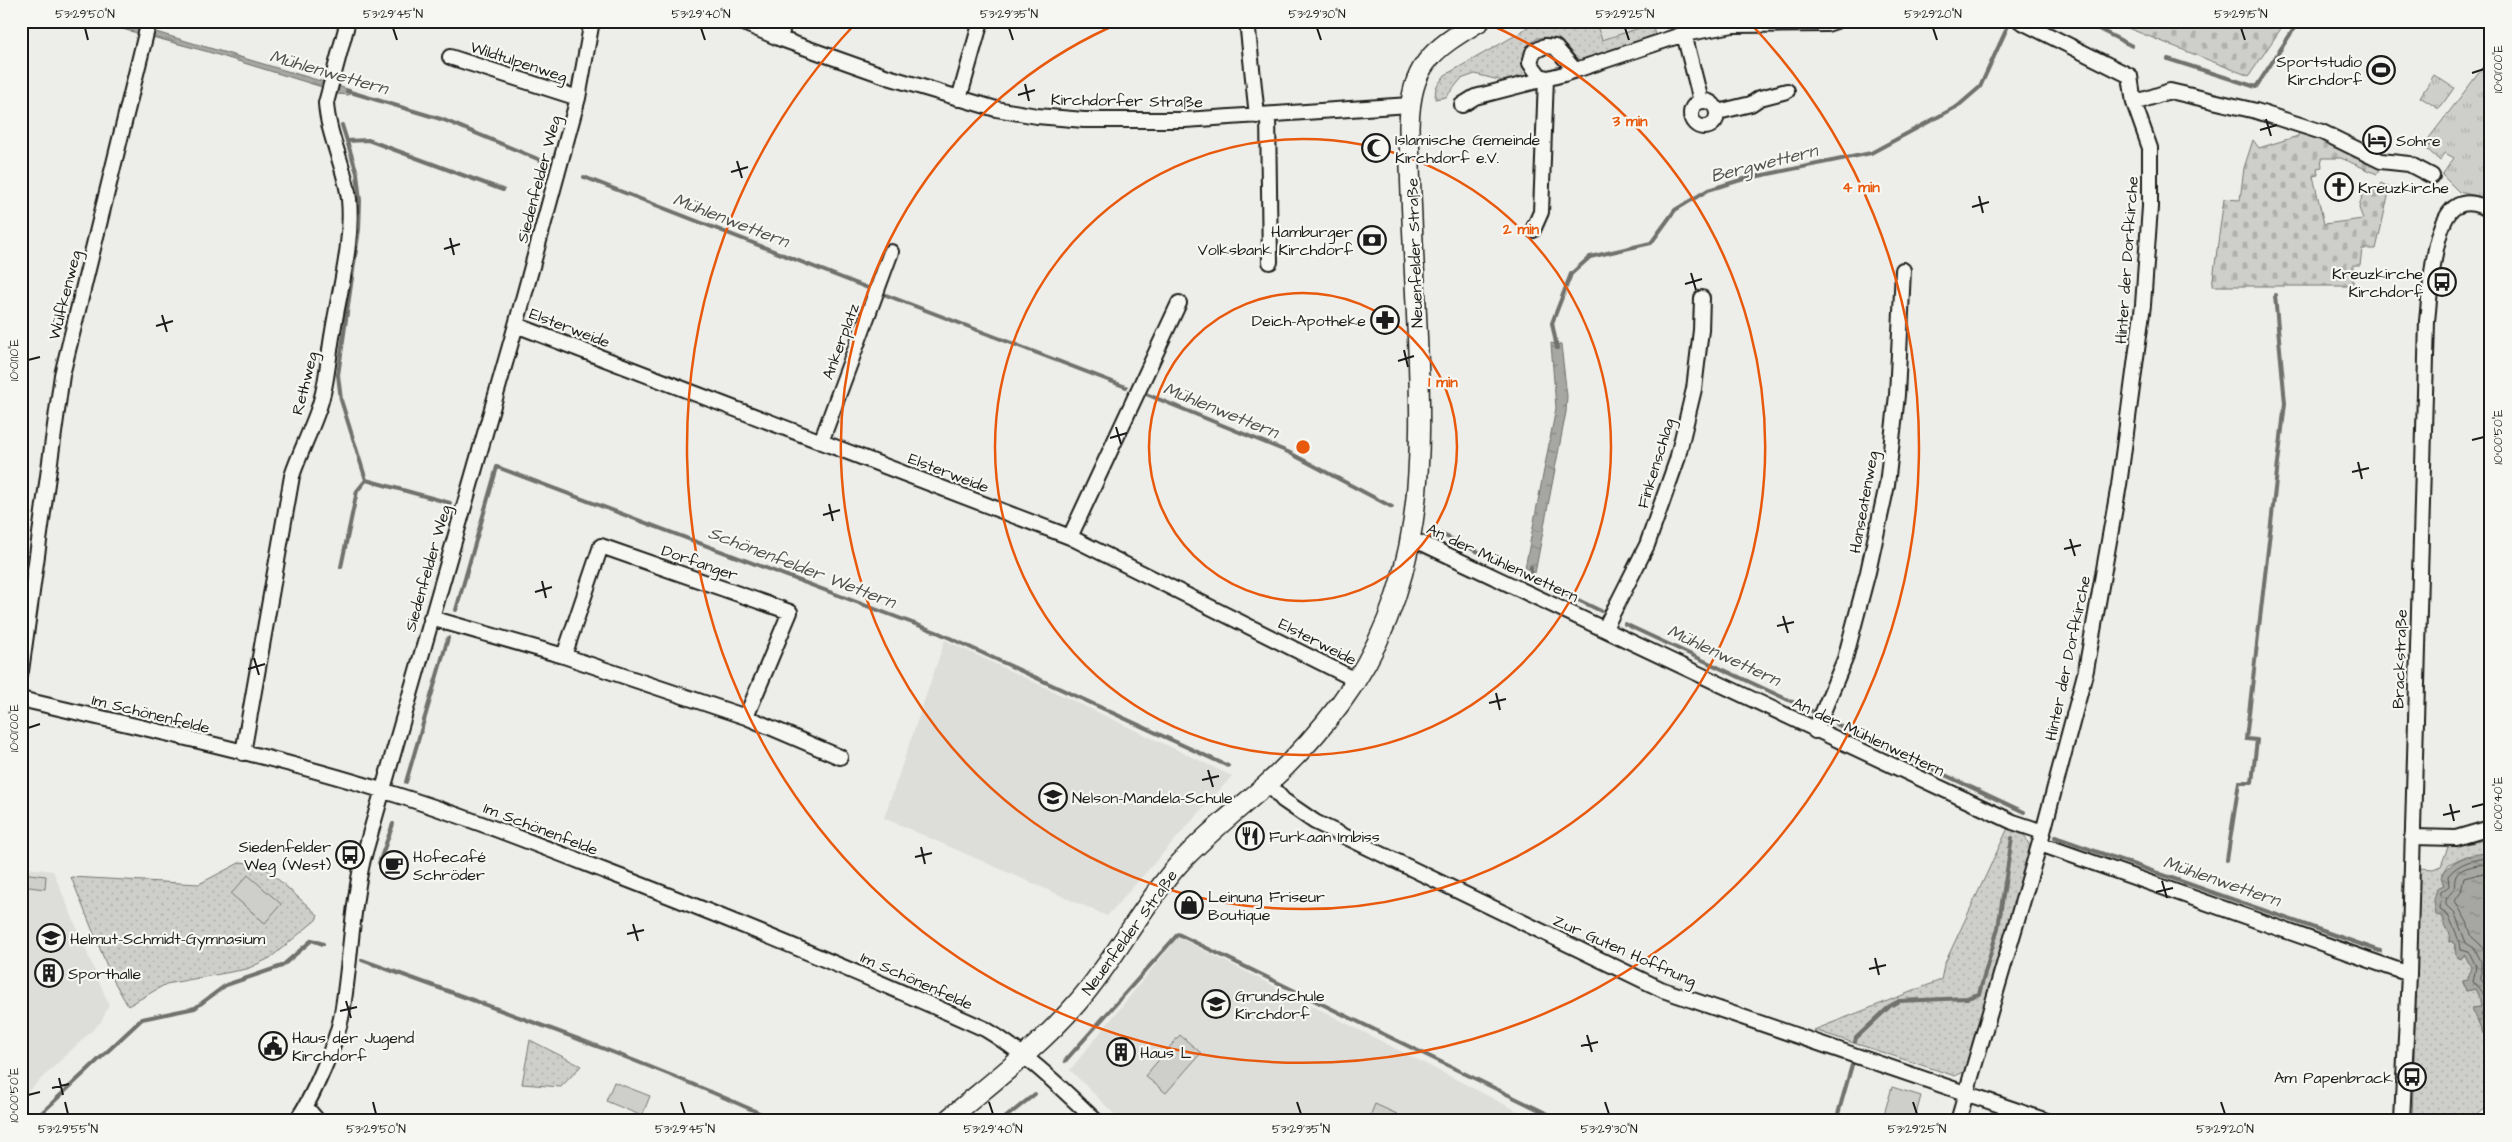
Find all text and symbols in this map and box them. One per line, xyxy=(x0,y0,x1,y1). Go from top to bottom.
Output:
text: 53°29'50"N xyxy=(55,6,115,23)
text: 53°29'45"N xyxy=(363,6,423,23)
text: 53°29'40"N xyxy=(672,6,731,23)
text: 53°29'35"N xyxy=(980,6,1038,23)
text: 53°29'30"N xyxy=(1289,6,1346,23)
text: 53°29'25"N xyxy=(1596,6,1655,23)
text: 53°29'20"N xyxy=(1904,6,1962,23)
text: 53°29'15"N xyxy=(2214,6,2268,23)
street label: Wildtulpenweg xyxy=(467,36,570,89)
water label: Mühlenwettern xyxy=(267,44,393,102)
text: 10°01'00"E xyxy=(2490,45,2507,93)
place label: Sportstudio Kirchdorf xyxy=(2276,51,2363,91)
sports icon: Sportstudio Kirchdorf xyxy=(2366,55,2396,85)
street label: Kirchdorfer Straße xyxy=(1051,89,1204,113)
text: 3 min xyxy=(1611,111,1648,132)
street label: Siedenfelder Weg xyxy=(511,113,568,246)
hotel icon: Sohre xyxy=(2362,125,2392,155)
place label: Islamische Gemeinde Kirchdorf e.V. xyxy=(1395,129,1541,169)
place label: Sohre xyxy=(2396,130,2441,152)
mosque icon: Islamische Gemeinde Kirchdorf e.V. xyxy=(1361,133,1391,163)
water label: Bergwettern xyxy=(1708,138,1822,190)
church icon: Kreuzkirche xyxy=(2324,172,2354,202)
street label: Hinter der Dorfkirche xyxy=(2110,175,2144,345)
street label: Neuenfelder Straße xyxy=(1401,177,1429,328)
text: 4 min xyxy=(1842,177,1880,198)
place label: Kreuzkirche xyxy=(2358,177,2449,199)
water label: Mühlenwettern xyxy=(669,187,794,255)
text: 2 min xyxy=(1502,219,1540,240)
place label: Hamburger Volksbank Kirchdorf xyxy=(1198,221,1354,261)
bank icon: Hamburger Volksbank Kirchdorf xyxy=(1357,225,1387,255)
street label: Wülfkenweg xyxy=(43,248,88,343)
place label: Kreuzkirche Kirchdorf xyxy=(2332,263,2424,303)
bus stop icon: Kreuzkirche Kirchdorf xyxy=(2427,267,2457,297)
street label: Ankerplatz xyxy=(817,300,865,382)
street label: Elsterweide xyxy=(526,302,614,354)
pharmacy icon: Deich-Apotheke xyxy=(1370,305,1400,335)
place label: Deich-Apotheke xyxy=(1252,310,1366,332)
text: 10°01'10"E xyxy=(6,339,23,381)
street label: Rethweg xyxy=(287,349,324,417)
text: 1 min xyxy=(1428,372,1458,393)
water label: Mühlenwettern xyxy=(1160,376,1284,446)
text: 10°00'50"E xyxy=(2490,410,2507,464)
street label: Finkenschlag xyxy=(1632,416,1681,511)
centre of rings xyxy=(1294,438,1312,456)
street label: Elsterweide xyxy=(905,447,993,499)
street label: Hanseatenweg xyxy=(1844,449,1885,555)
street label: Siedenfelder Weg xyxy=(399,502,458,635)
street label: An der Mühlenwettern xyxy=(1423,518,1582,608)
water label: Schönenfelder Wettern xyxy=(704,520,901,616)
street label: Dorfanger xyxy=(658,540,741,587)
street label: Hinter der Dorfkirche xyxy=(2040,573,2096,743)
street label: Brackstraße xyxy=(2387,608,2413,709)
street label: Elsterweide xyxy=(1275,613,1361,671)
water label: Mühlenwettern xyxy=(1663,618,1786,693)
street label: Im Schönenfelde xyxy=(89,689,212,739)
street label: An der Mühlenwettern xyxy=(1789,692,1948,782)
text: 10°01'00"E xyxy=(6,704,23,752)
text: 10°00'40"E xyxy=(2490,777,2507,831)
school or university icon: Nelson-Mandela-Schule xyxy=(1038,782,1068,812)
place label: Nelson-Mandela-Schule xyxy=(1072,787,1233,809)
street label: Im Schönenfelde xyxy=(480,797,601,861)
restaurant icon: Furkaan Imbiss xyxy=(1235,821,1265,851)
place label: Furkaan Imbiss xyxy=(1269,826,1380,848)
place label: Siedenfelder Weg (West) xyxy=(238,836,331,877)
bus stop icon: Siedenfelder Weg (West) xyxy=(335,840,365,870)
place label: Hofecafé Schröder xyxy=(413,846,487,886)
cafe icon: Hofecafé Schröder xyxy=(379,850,409,880)
water label: Mühlenwettern xyxy=(2160,850,2285,914)
street label: Neuenfelder Straße xyxy=(1077,865,1183,1000)
place label: Leinung Friseur Boutique xyxy=(1208,886,1325,926)
shop icon: Leinung Friseur Boutique xyxy=(1174,890,1204,920)
street label: Zur Guten Hoffnung xyxy=(1549,909,1700,993)
school or university icon: Helmut-Schmidt-Gymnasium xyxy=(36,923,66,953)
place label: Helmut-Schmidt-Gymnasium xyxy=(70,928,266,951)
street label: Im Schönenfelde xyxy=(857,946,977,1016)
building icon: Sporthalle xyxy=(34,958,64,988)
place label: Sporthalle xyxy=(68,963,142,985)
place label: Grundschule Kirchdorf xyxy=(1235,985,1325,1025)
school or university icon: Grundschule Kirchdorf xyxy=(1201,989,1231,1019)
place label: Haus der Jugend Kirchdorf xyxy=(292,1027,414,1067)
public building icon: Haus der Jugend Kirchdorf xyxy=(258,1031,288,1061)
building icon: Haus L xyxy=(1106,1037,1136,1067)
place label: Haus L xyxy=(1140,1042,1191,1064)
bus stop icon: Am Papenbrack xyxy=(2397,1062,2427,1092)
place label: Am Papenbrack xyxy=(2274,1067,2393,1089)
text: 10°00'50"E xyxy=(6,1068,23,1122)
text: 53°29'55"N xyxy=(38,1121,99,1138)
text: 53°29'50"N xyxy=(346,1121,406,1138)
text: 53°29'45"N xyxy=(655,1121,715,1138)
text: 53°29'40"N xyxy=(964,1121,1023,1138)
text: 53°29'35"N xyxy=(1272,1121,1330,1138)
text: 53°29'30"N xyxy=(1581,1121,1638,1138)
text: 53°29'25"N xyxy=(1888,1121,1947,1138)
text: 53°29'20"N xyxy=(2196,1121,2254,1138)

